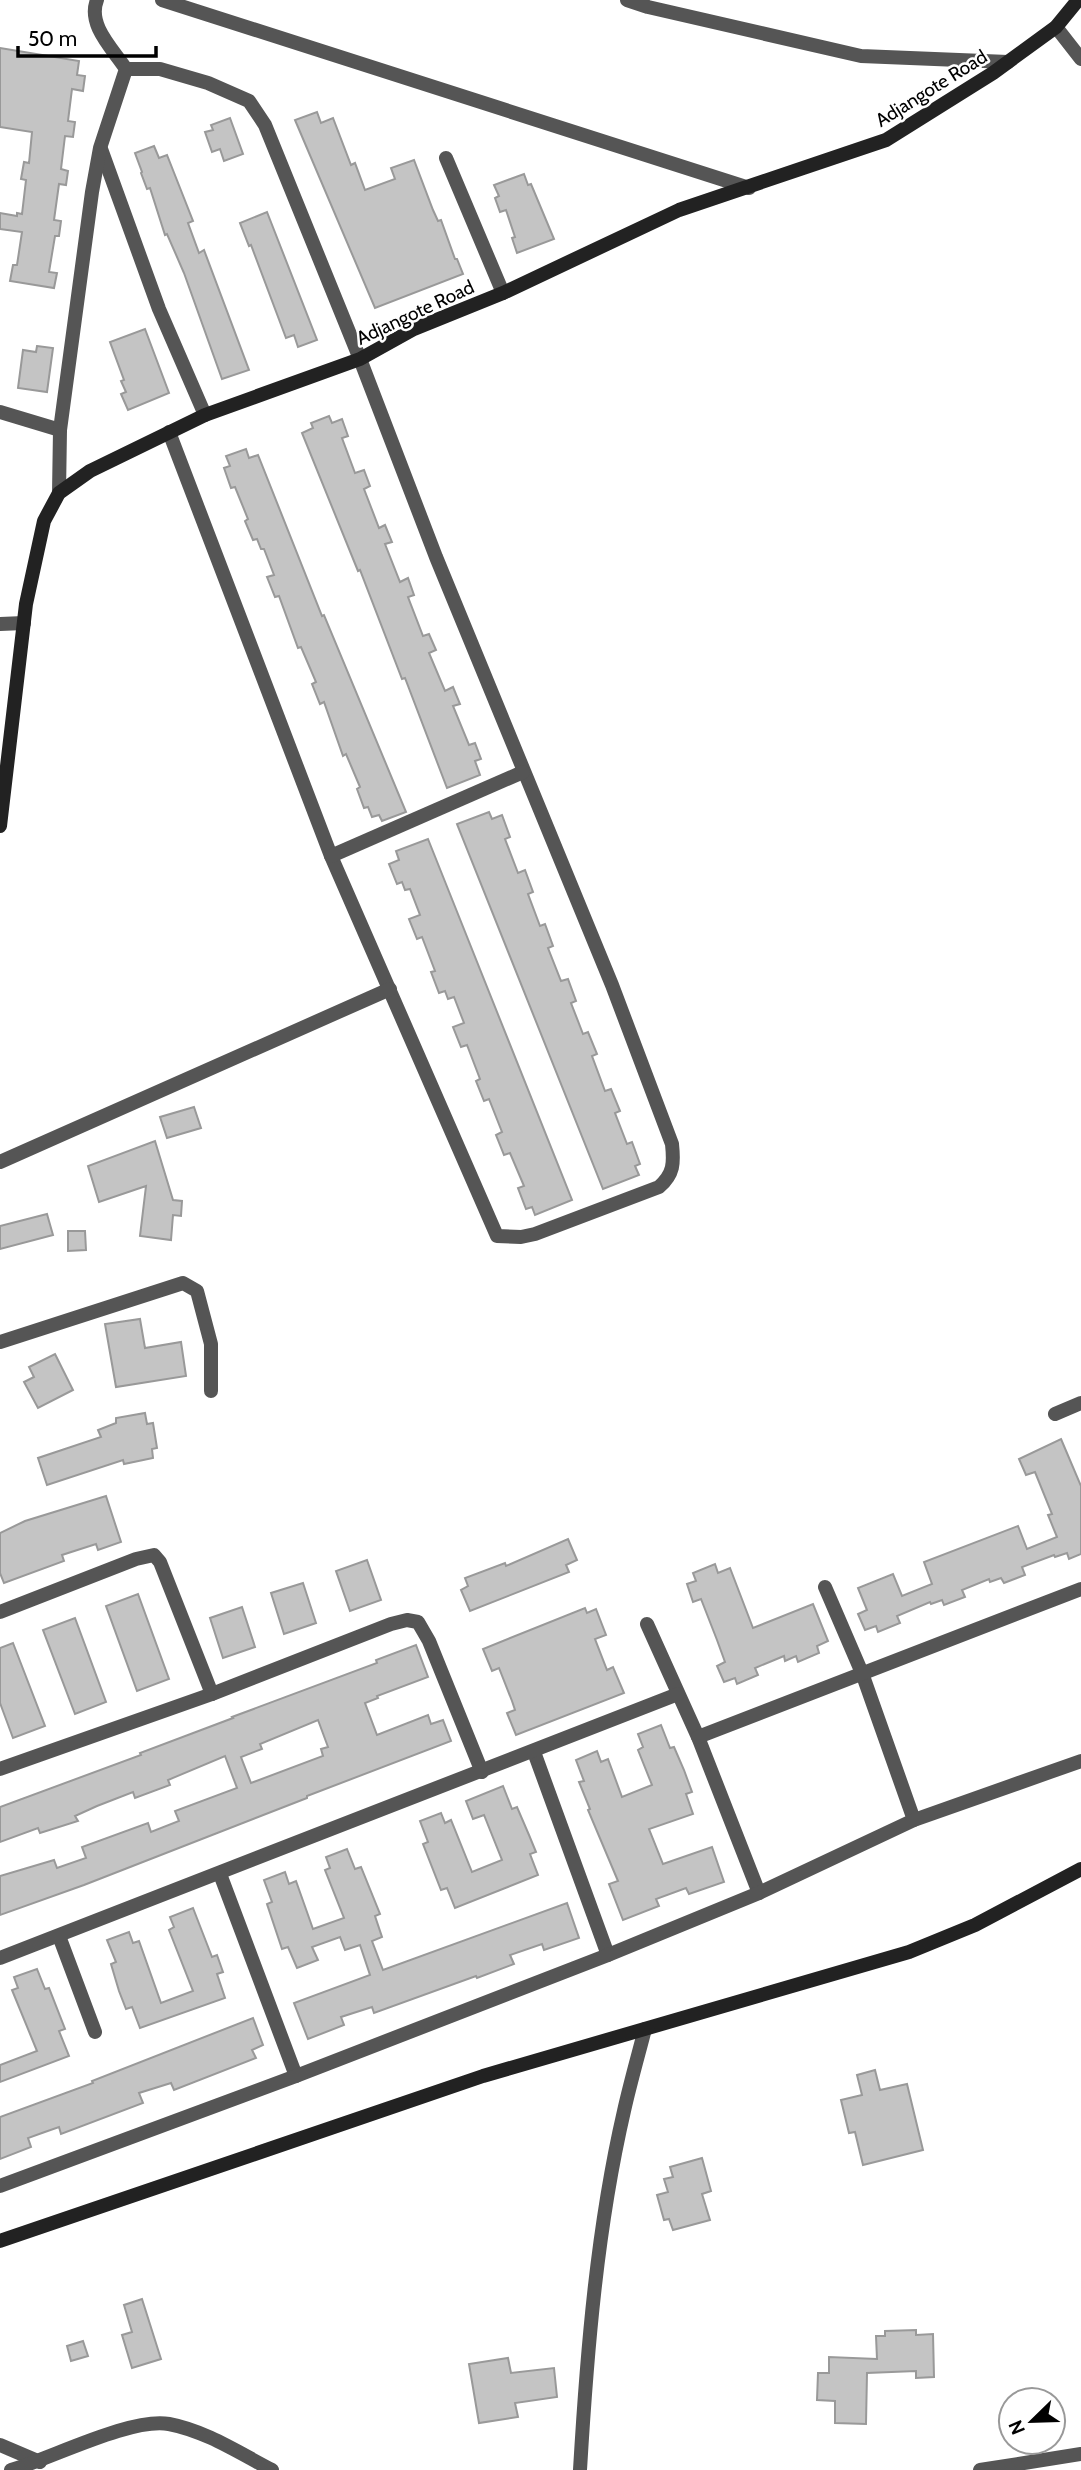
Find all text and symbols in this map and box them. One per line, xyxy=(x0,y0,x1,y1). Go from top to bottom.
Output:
scale bar xyxy=(18,14,156,58)
text: 50 m xyxy=(28,26,77,51)
street label: Adjangote Road xyxy=(871,45,991,132)
street label: Adjangote Road xyxy=(353,275,478,350)
north arrow xyxy=(997,2386,1067,2456)
text: N xyxy=(1004,2417,1030,2438)

